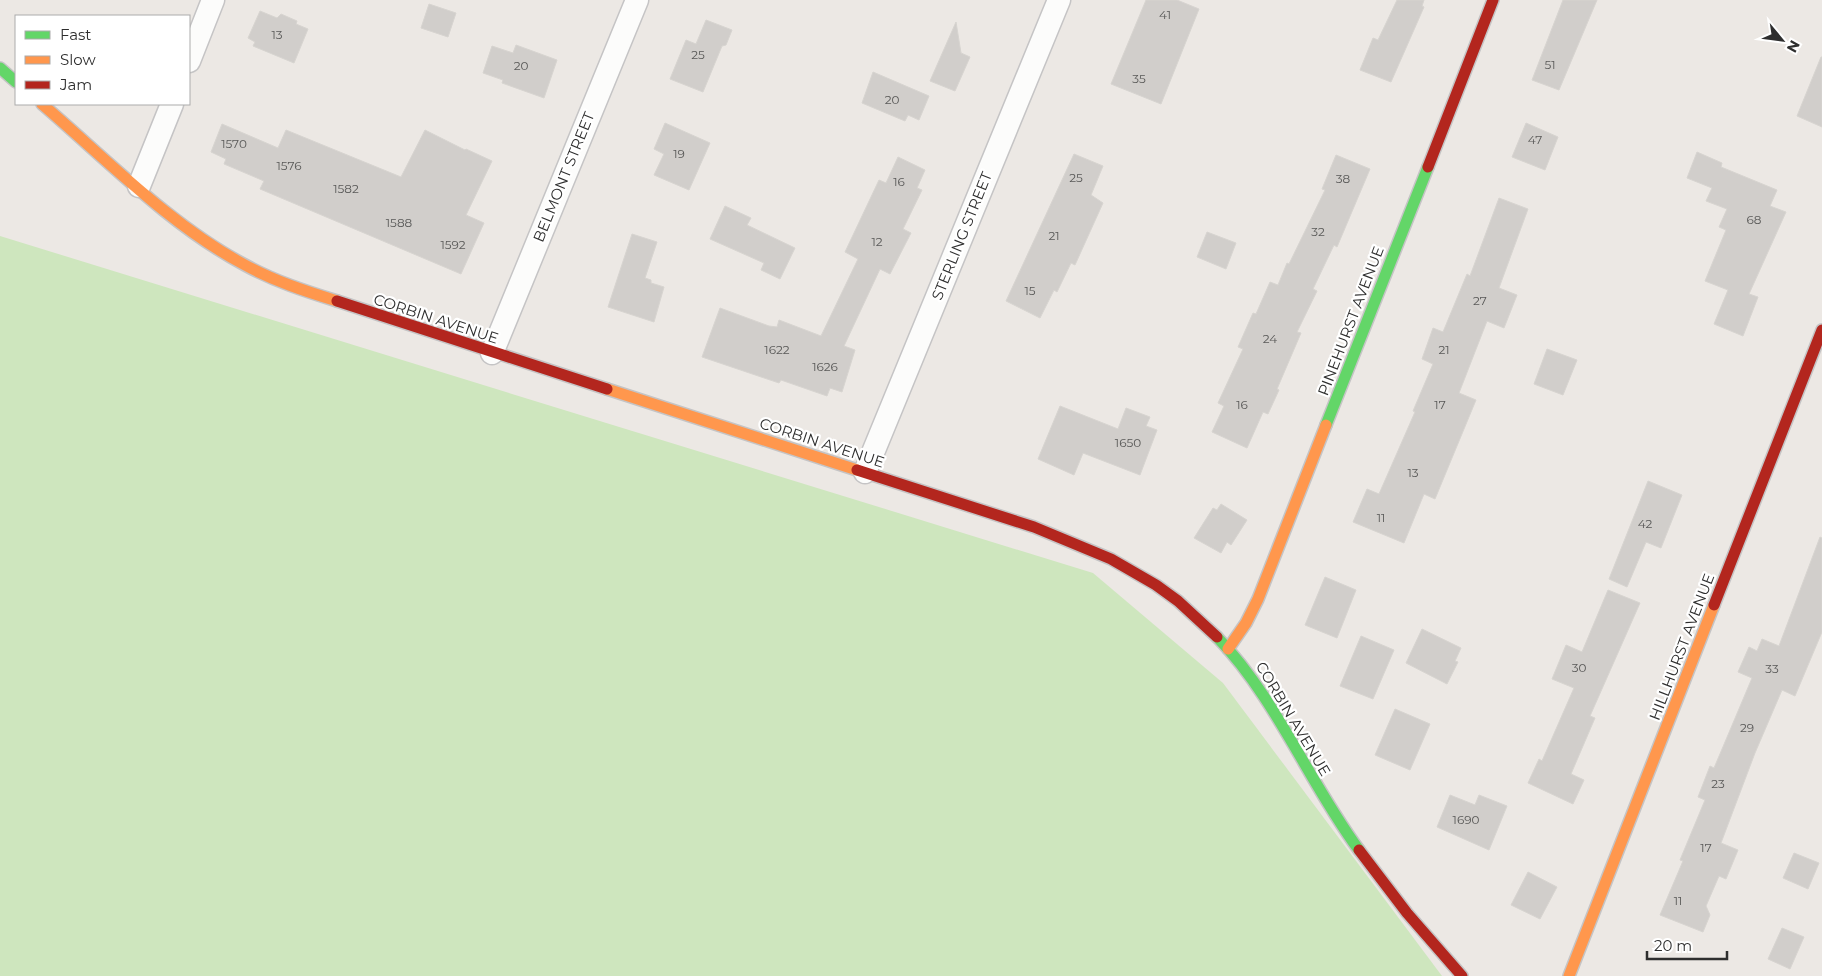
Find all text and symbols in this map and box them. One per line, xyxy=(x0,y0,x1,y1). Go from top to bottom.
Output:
house number: 41 xyxy=(1159,7,1171,22)
legend xyxy=(15,15,190,105)
north arrow xyxy=(1757,15,1807,65)
text: Fast xyxy=(60,25,91,44)
house number: 13 xyxy=(271,27,283,42)
text: N xyxy=(1783,37,1804,56)
house number: 25 xyxy=(691,47,705,62)
text: Slow xyxy=(60,50,96,69)
house number: 51 xyxy=(1544,57,1556,72)
house number: 20 xyxy=(514,58,528,73)
house number: 35 xyxy=(1132,71,1146,86)
text: Jam xyxy=(59,75,92,94)
house number: 20 xyxy=(885,92,899,107)
street label: BELMONT STREET xyxy=(529,108,599,245)
house number: 47 xyxy=(1528,132,1542,147)
house number: 1570 xyxy=(221,136,247,151)
house number: 19 xyxy=(673,146,685,161)
house number: 1576 xyxy=(276,158,302,173)
street label: STERLING STREET xyxy=(927,168,996,303)
house number: 25 xyxy=(1069,170,1083,185)
house number: 38 xyxy=(1336,171,1351,186)
house number: 16 xyxy=(893,174,905,189)
house number: 1582 xyxy=(333,181,359,196)
house number: 68 xyxy=(1747,212,1762,227)
house number: 1588 xyxy=(386,215,413,230)
house number: 32 xyxy=(1311,224,1325,239)
house number: 21 xyxy=(1048,228,1060,243)
house number: 12 xyxy=(871,234,883,249)
house number: 1592 xyxy=(440,237,466,252)
street label: PINEHURST AVENUE xyxy=(1313,243,1388,398)
house number: 15 xyxy=(1024,283,1036,298)
street label: CORBIN AVENUE xyxy=(371,289,501,348)
house number: 27 xyxy=(1473,293,1487,308)
house number: 24 xyxy=(1263,331,1277,346)
house number: 1622 xyxy=(764,342,790,357)
house number: 21 xyxy=(1438,342,1450,357)
house number: 1626 xyxy=(812,359,838,374)
house number: 16 xyxy=(1236,397,1248,412)
house number: 17 xyxy=(1434,397,1446,412)
street label: CORBIN AVENUE xyxy=(757,413,887,472)
house number: 1650 xyxy=(1115,435,1141,450)
house number: 13 xyxy=(1407,465,1419,480)
house number: 11 xyxy=(1377,510,1385,525)
house number: 42 xyxy=(1638,516,1653,531)
street label: HILLHURST AVENUE xyxy=(1645,571,1718,723)
street label: CORBIN AVENUE xyxy=(1252,658,1335,779)
house number: 30 xyxy=(1572,660,1586,675)
house number: 33 xyxy=(1765,661,1779,676)
house number: 29 xyxy=(1740,720,1754,735)
house number: 23 xyxy=(1711,776,1725,791)
house number: 1690 xyxy=(1453,812,1479,827)
house number: 17 xyxy=(1700,840,1712,855)
house number: 11 xyxy=(1674,893,1682,908)
scale bar xyxy=(1647,928,1727,960)
text: 20 m xyxy=(1654,936,1692,955)

